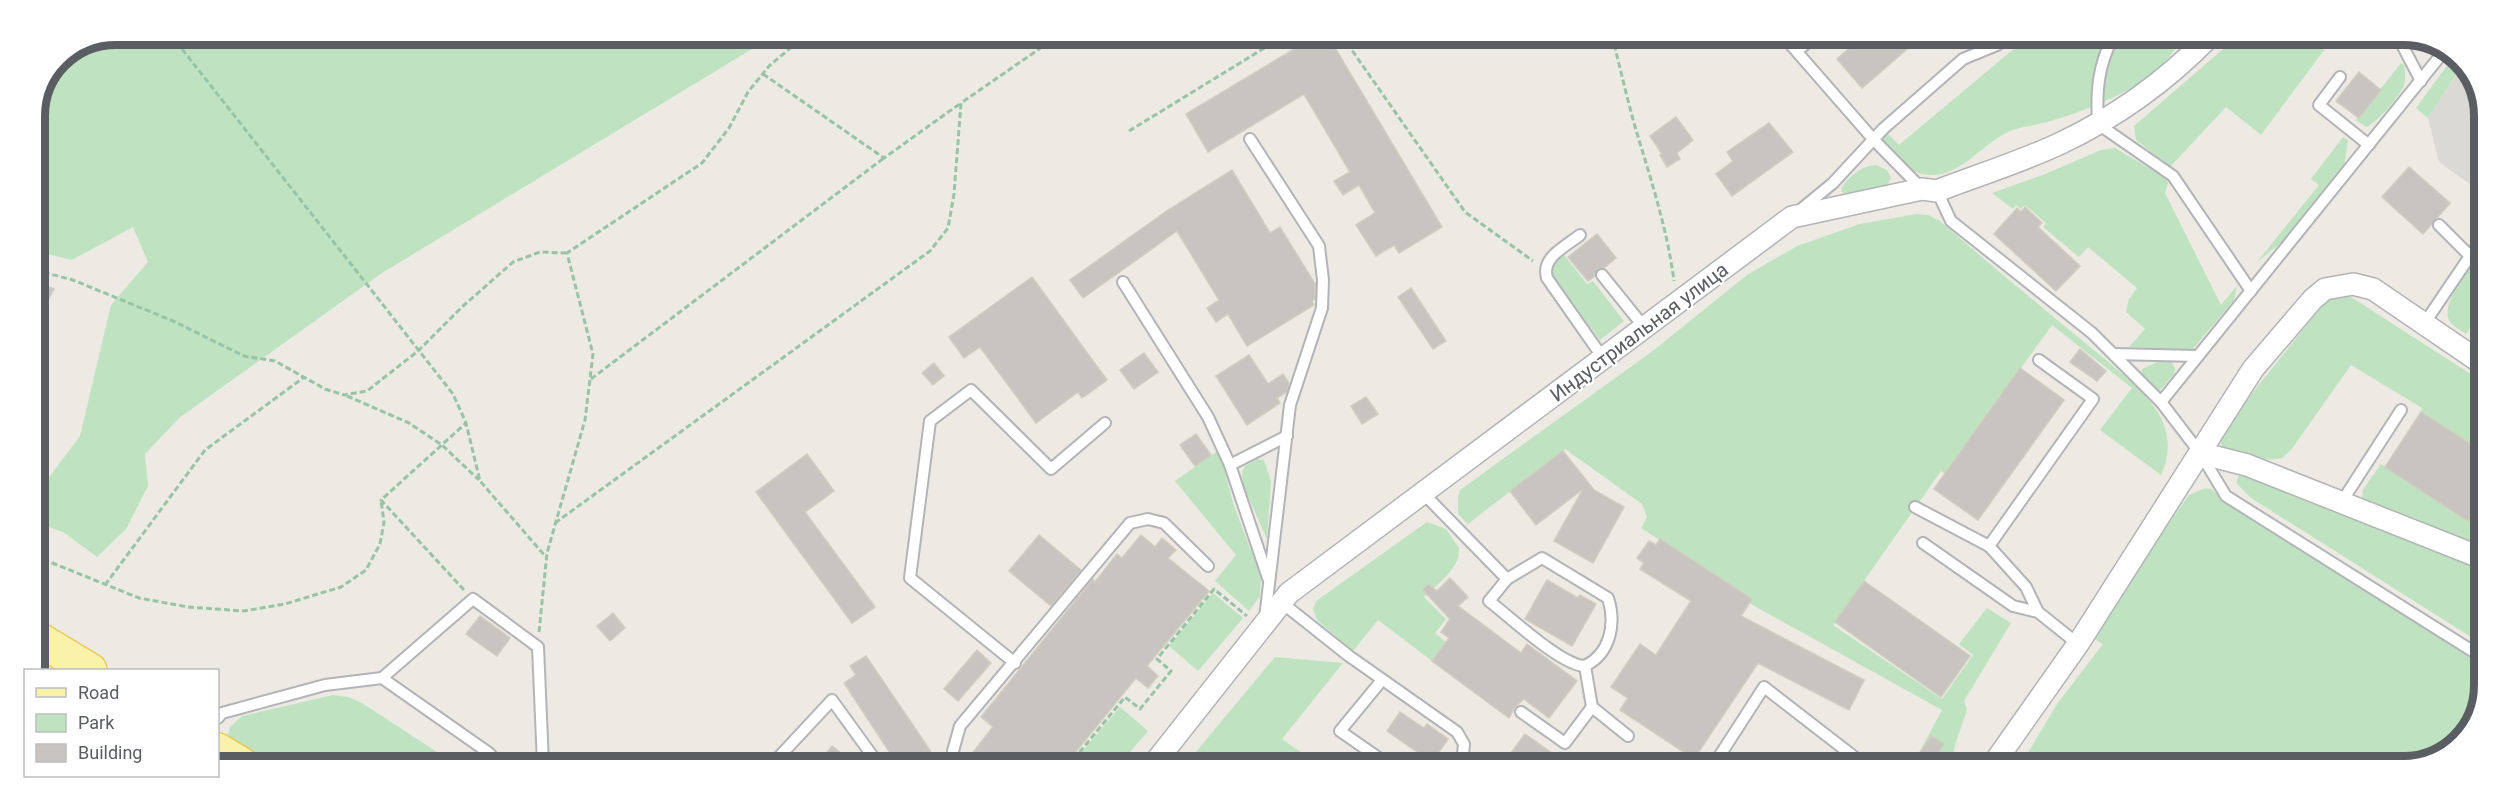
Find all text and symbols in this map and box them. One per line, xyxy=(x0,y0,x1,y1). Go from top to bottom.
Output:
street label: Индустриальная улица xyxy=(1545,257,1733,407)
legend xyxy=(24,669,219,777)
text: Road xyxy=(78,682,119,703)
text: Park xyxy=(78,712,115,733)
text: Building xyxy=(78,742,142,763)

